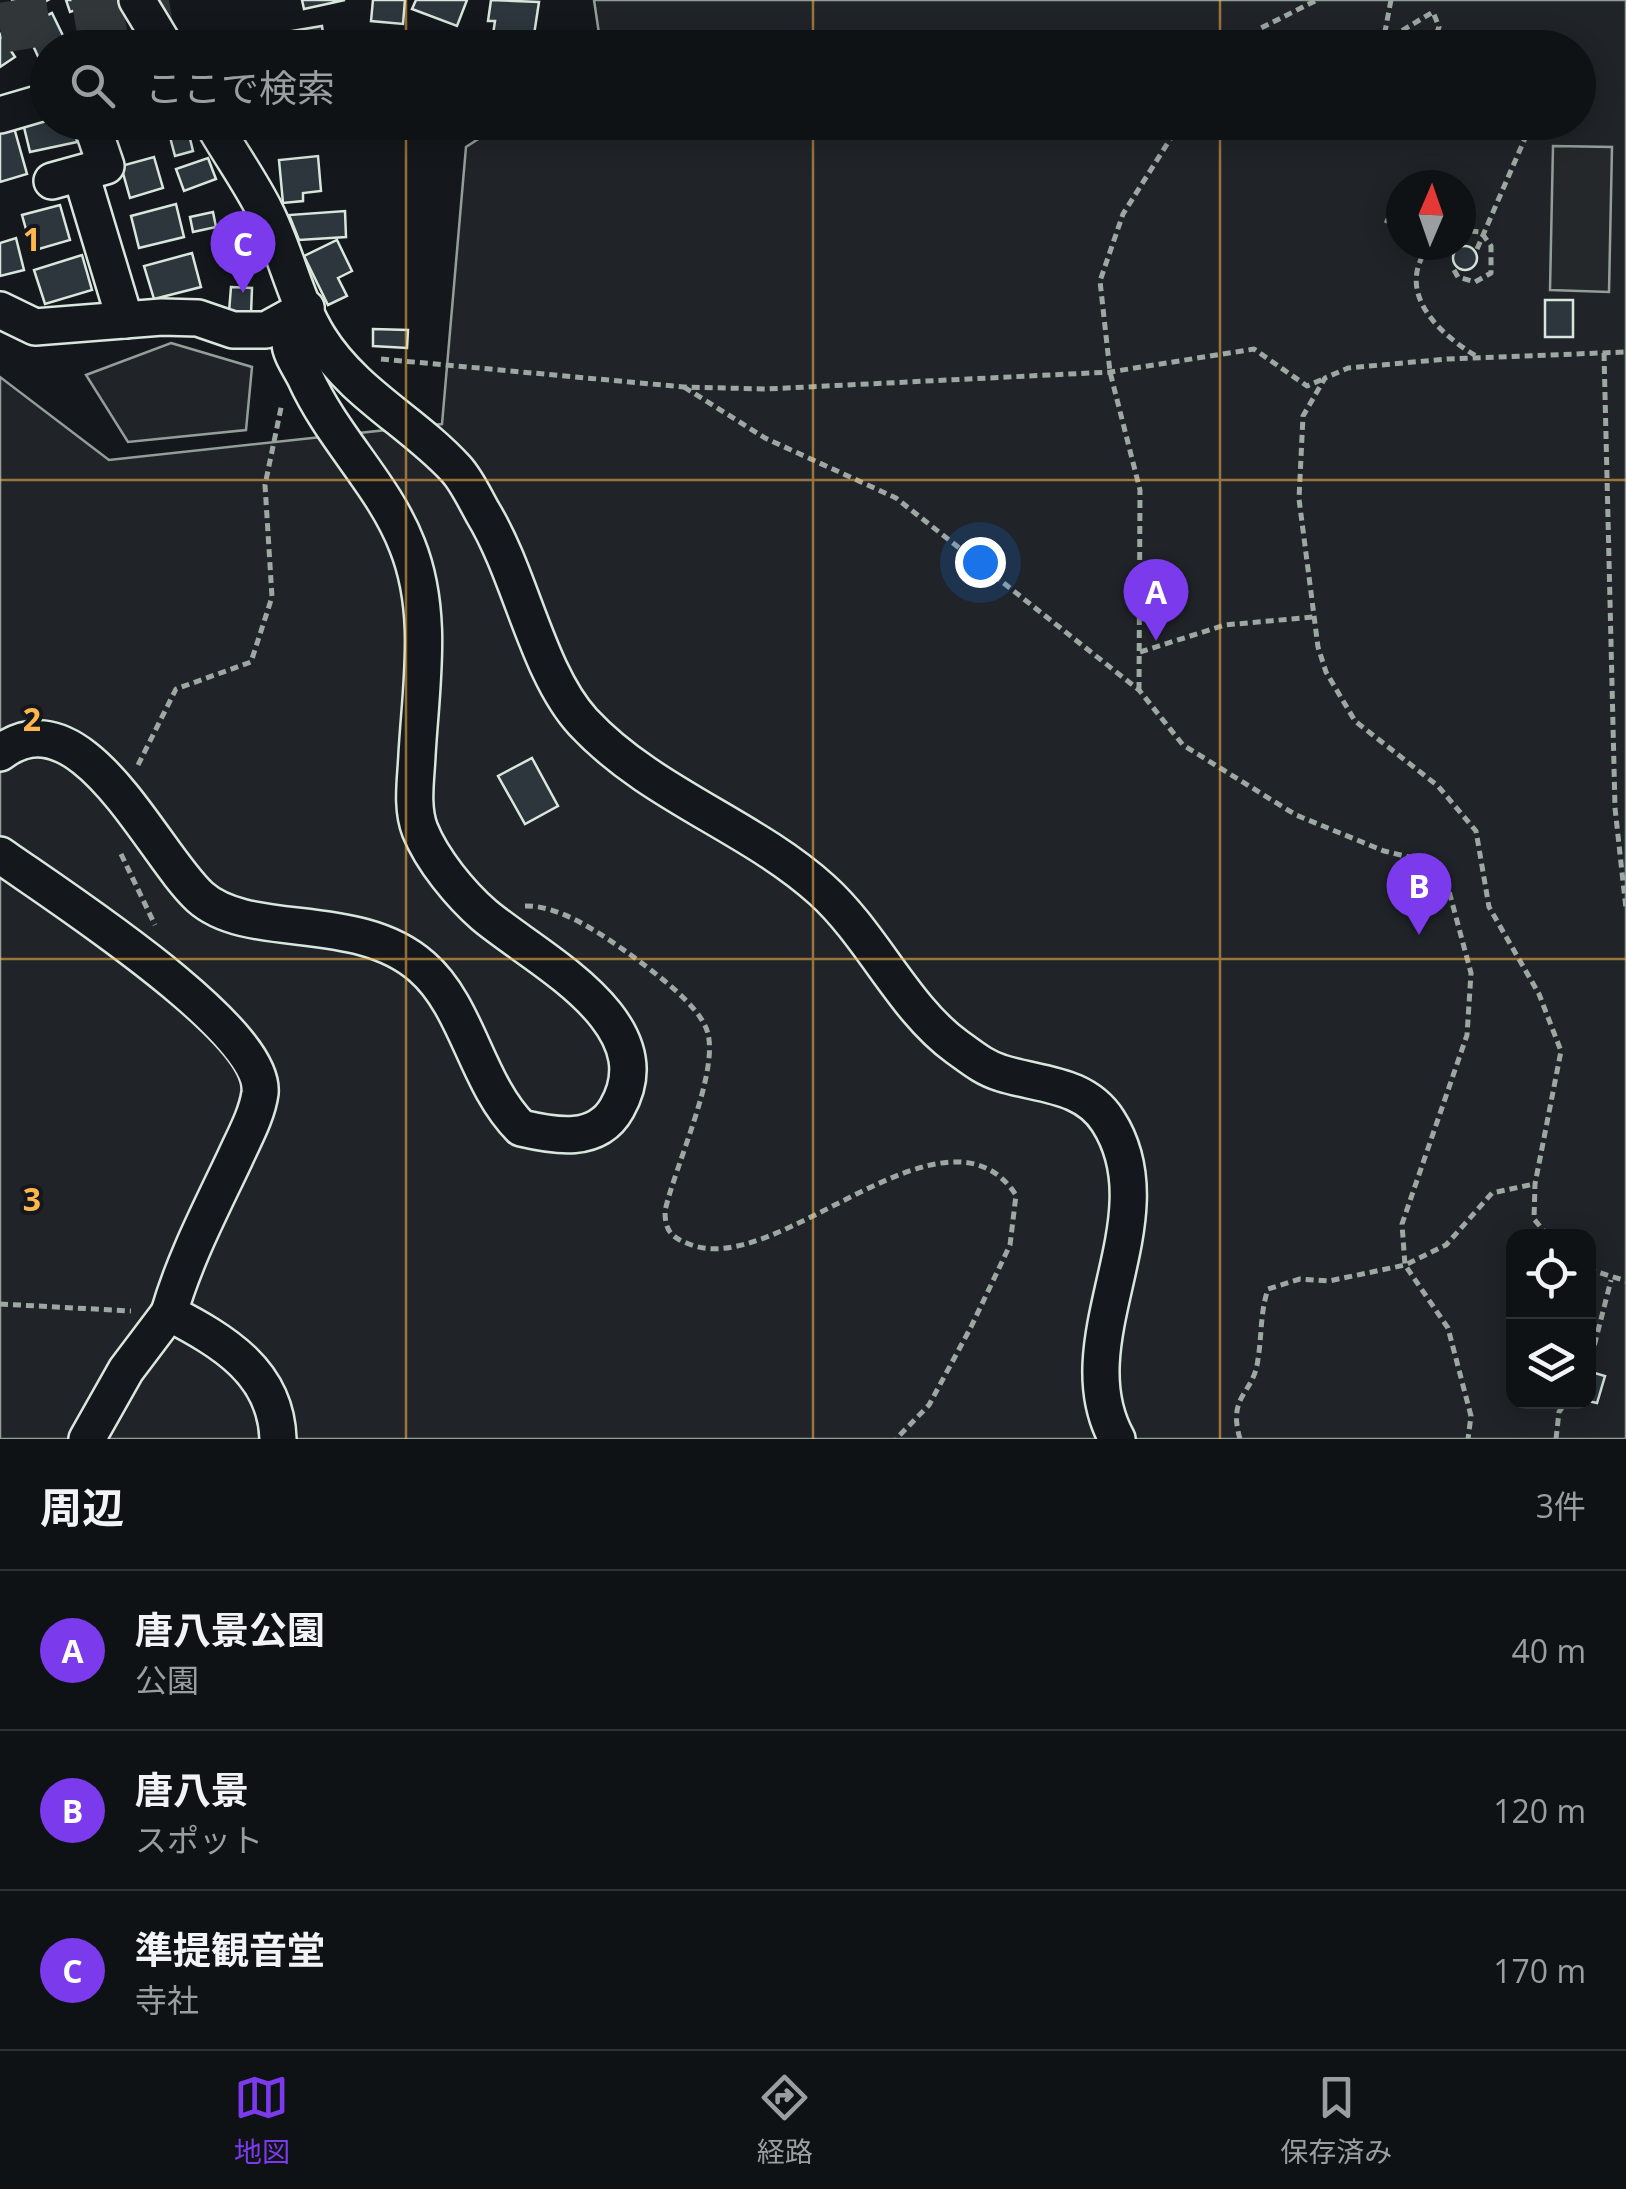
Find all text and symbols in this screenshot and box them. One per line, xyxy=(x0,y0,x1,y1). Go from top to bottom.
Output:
search box xyxy=(30,30,1596,140)
icon: search xyxy=(65,58,120,113)
text: ここで検索 xyxy=(145,61,335,113)
north arrow xyxy=(1386,170,1476,260)
pin: C xyxy=(210,210,276,293)
text: 1 xyxy=(23,217,41,260)
your location xyxy=(955,537,1006,588)
pin: A xyxy=(1124,558,1188,641)
text: 2 xyxy=(23,697,41,740)
pin: B xyxy=(1386,852,1452,935)
text: 3 xyxy=(23,1177,41,1220)
map controls xyxy=(1506,1229,1596,1409)
button: locate xyxy=(1506,1229,1596,1319)
button: layers xyxy=(1506,1319,1596,1409)
text: 周辺 xyxy=(40,1478,124,1535)
text: 3件 xyxy=(1536,1484,1586,1527)
text: 唐八景公園 xyxy=(135,1603,325,1655)
text: A xyxy=(61,1629,84,1672)
text: 40 m xyxy=(1511,1629,1586,1672)
text: 公園 xyxy=(135,1658,199,1701)
text: 唐八景 xyxy=(135,1763,249,1815)
text: B xyxy=(62,1789,83,1832)
text: 120 m xyxy=(1493,1789,1586,1832)
text: スポット xyxy=(135,1818,263,1861)
text: 準提観音堂 xyxy=(135,1923,325,1975)
text: C xyxy=(62,1949,83,1992)
text: 170 m xyxy=(1493,1949,1586,1992)
text: 寺社 xyxy=(135,1978,199,2021)
tab: 地図 xyxy=(234,2070,290,2170)
tab: 経路 xyxy=(757,2070,813,2170)
tab: 保存済み xyxy=(1280,2070,1392,2170)

